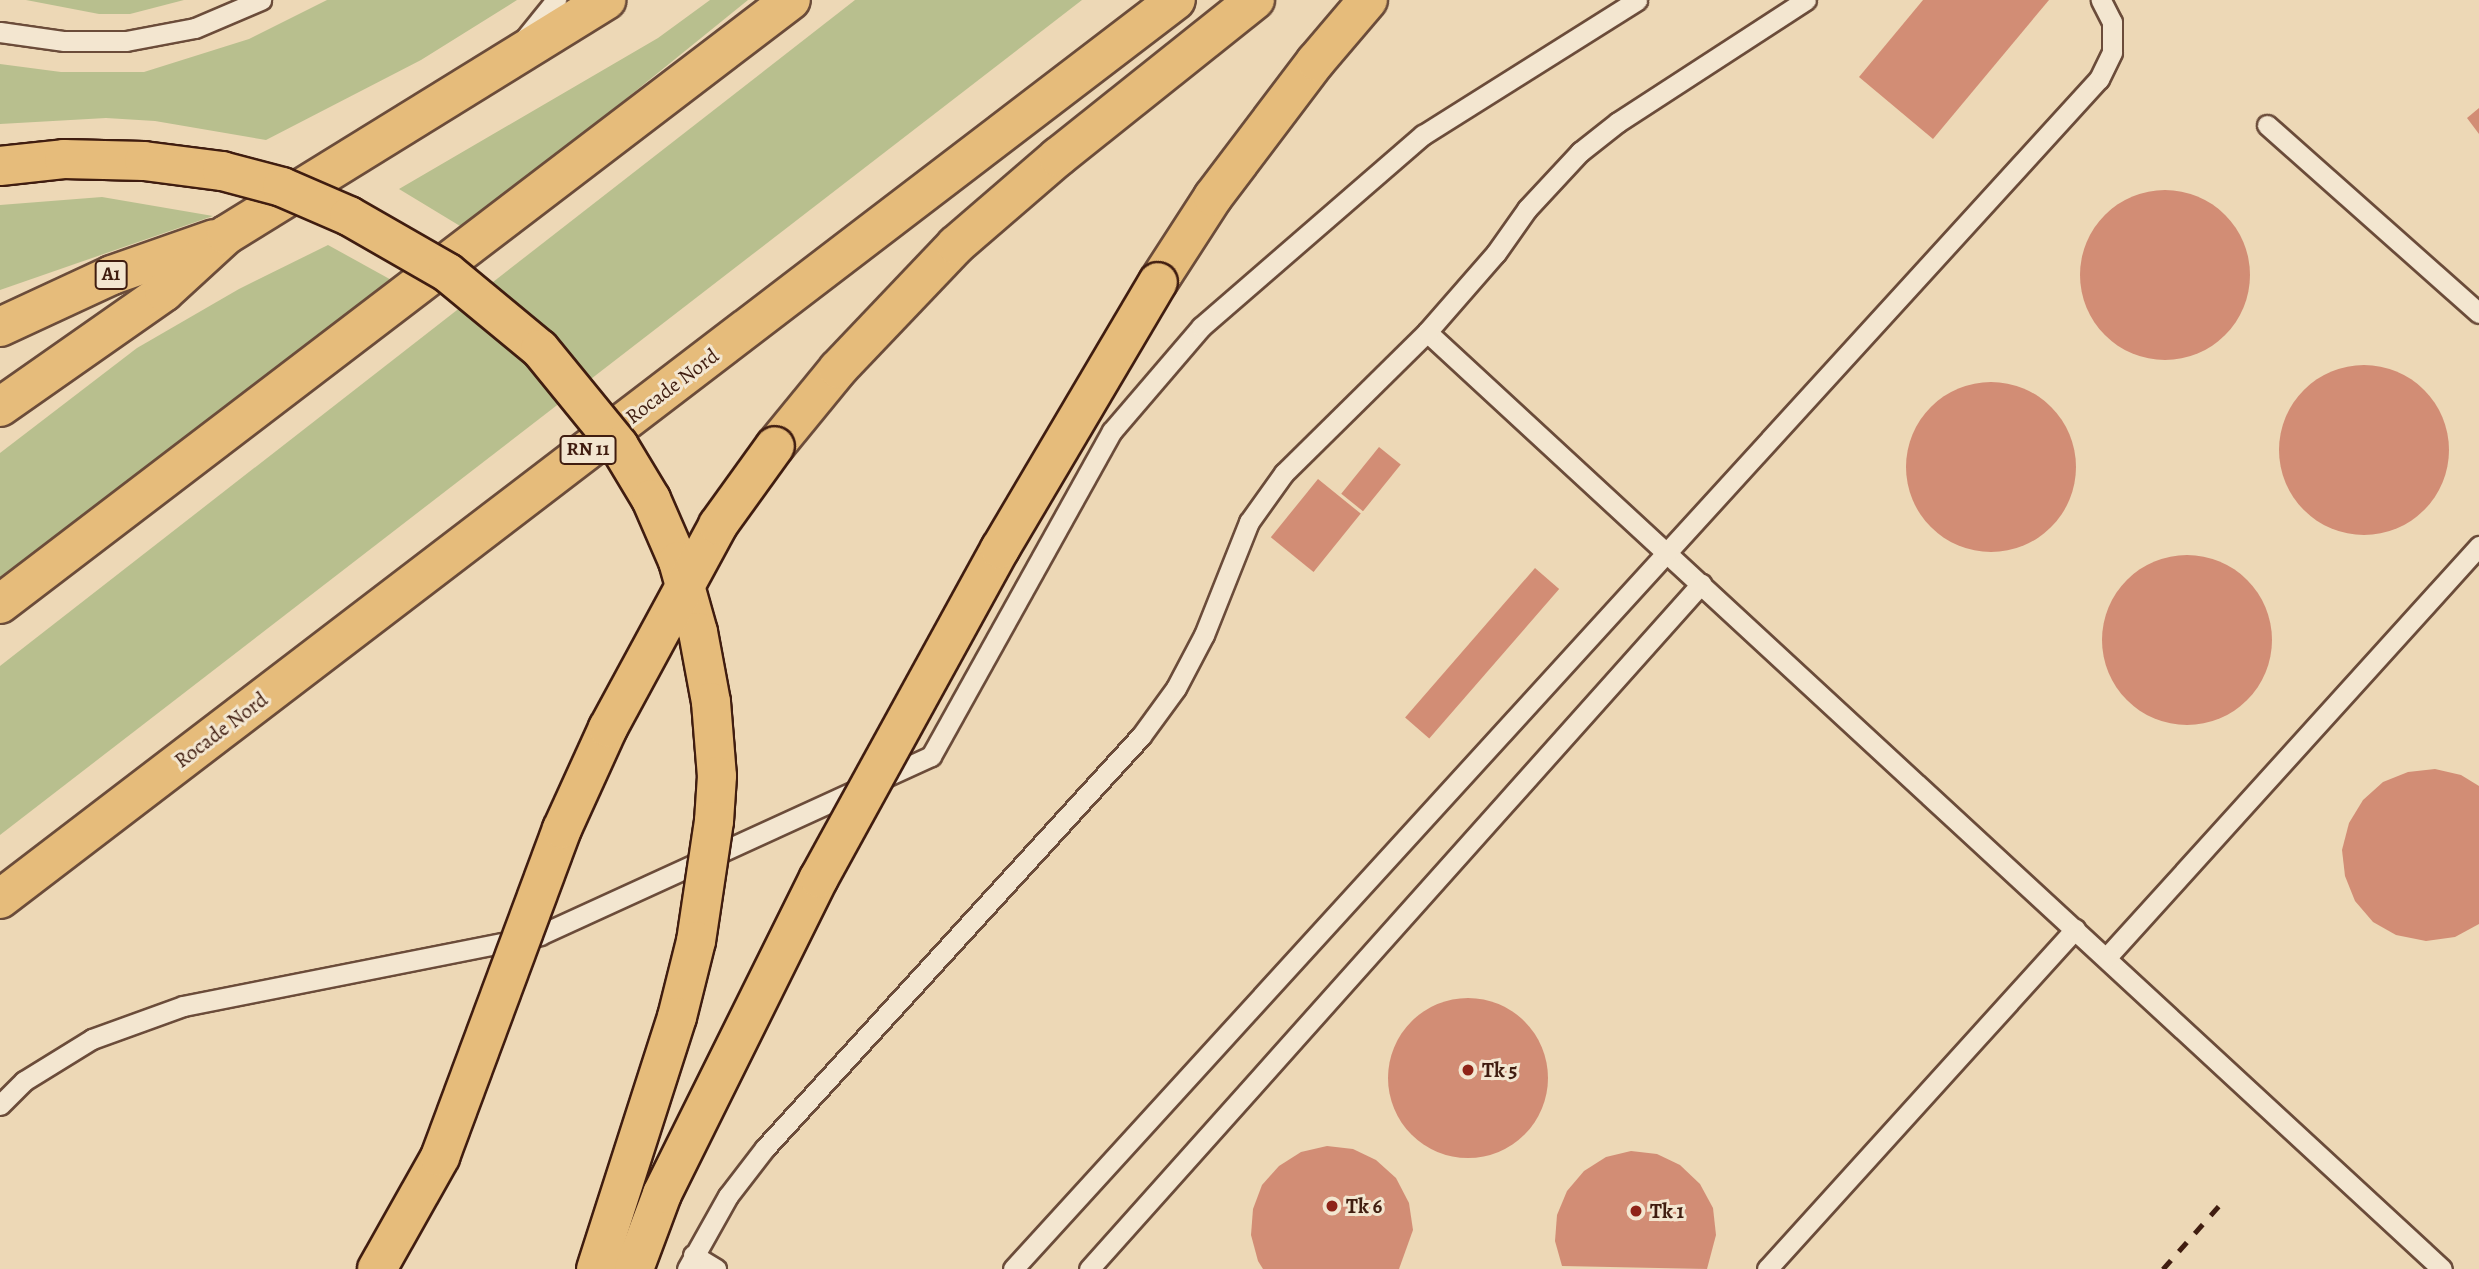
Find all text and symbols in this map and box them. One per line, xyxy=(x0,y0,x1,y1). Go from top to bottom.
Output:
road number: A1 xyxy=(94,260,128,290)
street label: Rocade Nord xyxy=(620,343,724,429)
road number: RN 11 xyxy=(558,435,618,466)
street label: Rocade Nord xyxy=(169,687,273,773)
place label: Tk 5 xyxy=(1482,1057,1517,1083)
marker: Tk 5 xyxy=(1460,1062,1476,1078)
place label: Tk 6 xyxy=(1346,1193,1382,1219)
marker: Tk 6 xyxy=(1324,1198,1340,1214)
place label: Tk 1 xyxy=(1650,1198,1684,1224)
marker: Tk 1 xyxy=(1628,1203,1644,1219)

